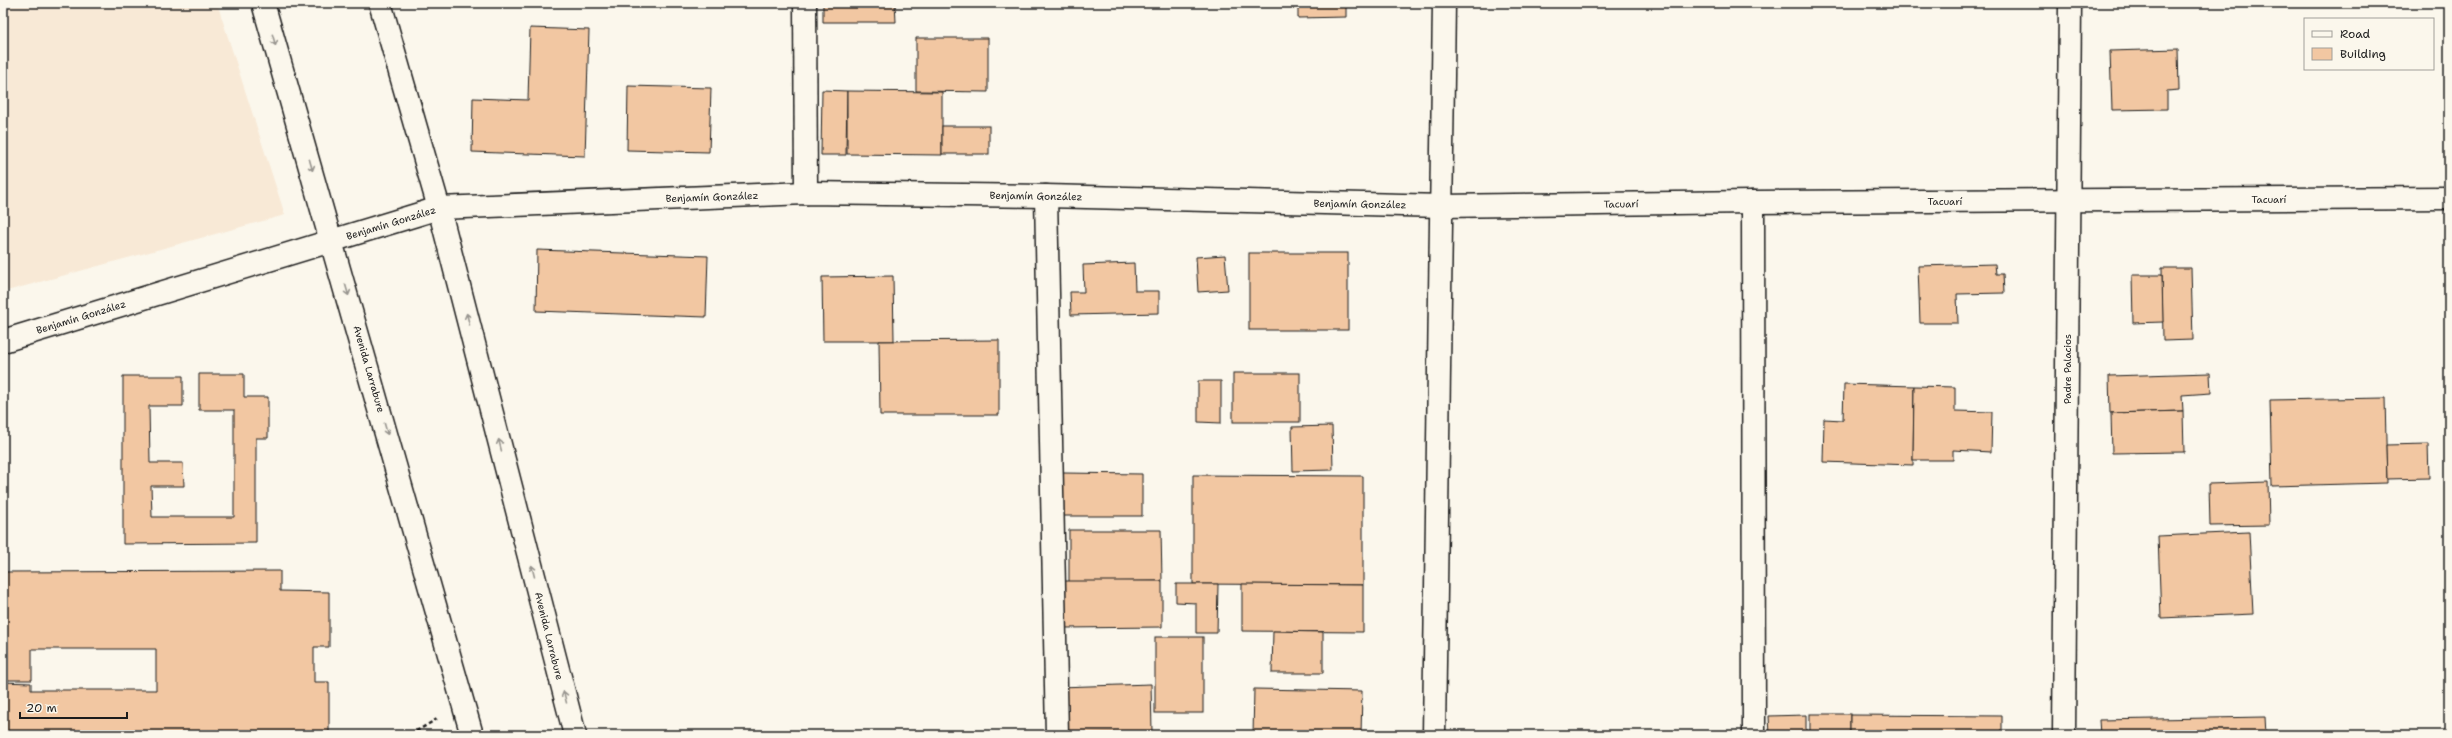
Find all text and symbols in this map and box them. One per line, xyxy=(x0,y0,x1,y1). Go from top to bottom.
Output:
legend xyxy=(2304,18,2434,70)
text: Road xyxy=(2340,26,2371,42)
one-way arrow xyxy=(271,34,278,47)
text: Building xyxy=(2340,46,2386,62)
one-way arrow xyxy=(308,158,315,171)
street label: Benjamín González xyxy=(665,189,759,205)
street label: Benjamín González xyxy=(989,189,1083,203)
street label: Tacuarí xyxy=(2252,193,2287,206)
street label: Tacuarí xyxy=(1928,195,1963,208)
street label: Benjamín González xyxy=(1313,197,1407,211)
street label: Tacuarí xyxy=(1603,197,1639,211)
street label: Benjamín González xyxy=(345,203,437,243)
one-way arrow xyxy=(344,283,351,296)
street label: Benjamín González xyxy=(35,297,127,337)
one-way arrow xyxy=(464,313,471,326)
street label: Avenida Larrabure xyxy=(350,324,388,414)
street label: Padre Palacios xyxy=(2061,334,2074,404)
one-way arrow xyxy=(383,422,390,435)
one-way arrow xyxy=(496,439,504,452)
one-way arrow xyxy=(528,565,536,578)
street label: Avenida Larrabure xyxy=(532,591,566,682)
one-way arrow xyxy=(561,691,568,704)
scale bar xyxy=(20,694,127,720)
text: 20 m xyxy=(26,700,57,716)

